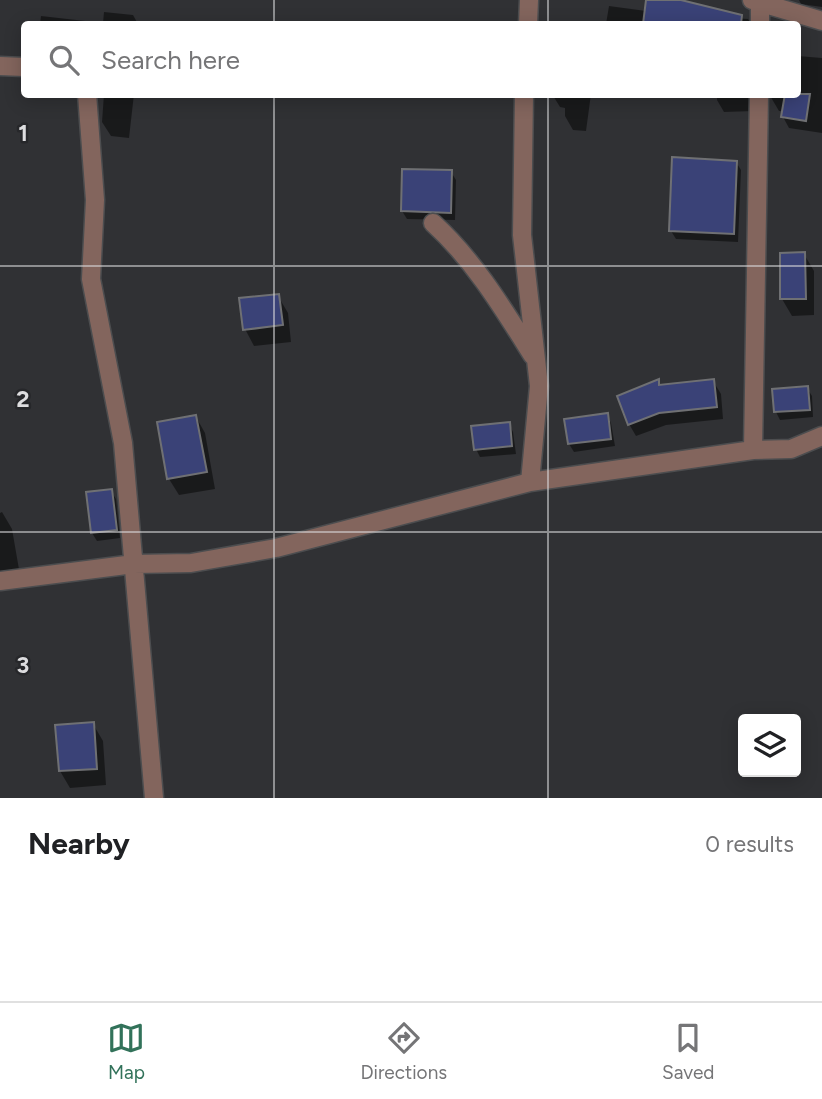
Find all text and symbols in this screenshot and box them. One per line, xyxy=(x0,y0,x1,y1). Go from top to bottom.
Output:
search box xyxy=(21,21,801,98)
icon: search xyxy=(45,41,83,79)
text: Search here xyxy=(101,44,240,76)
text: 1 xyxy=(18,119,28,147)
text: 2 xyxy=(16,385,30,413)
text: 3 xyxy=(17,651,29,679)
map controls xyxy=(738,714,801,777)
button: layers xyxy=(738,714,801,777)
text: Nearby xyxy=(28,825,130,862)
text: 0 results xyxy=(705,830,794,858)
tab: Map xyxy=(107,1019,145,1084)
tab: Directions xyxy=(360,1019,447,1084)
tab: Saved xyxy=(662,1019,714,1084)

